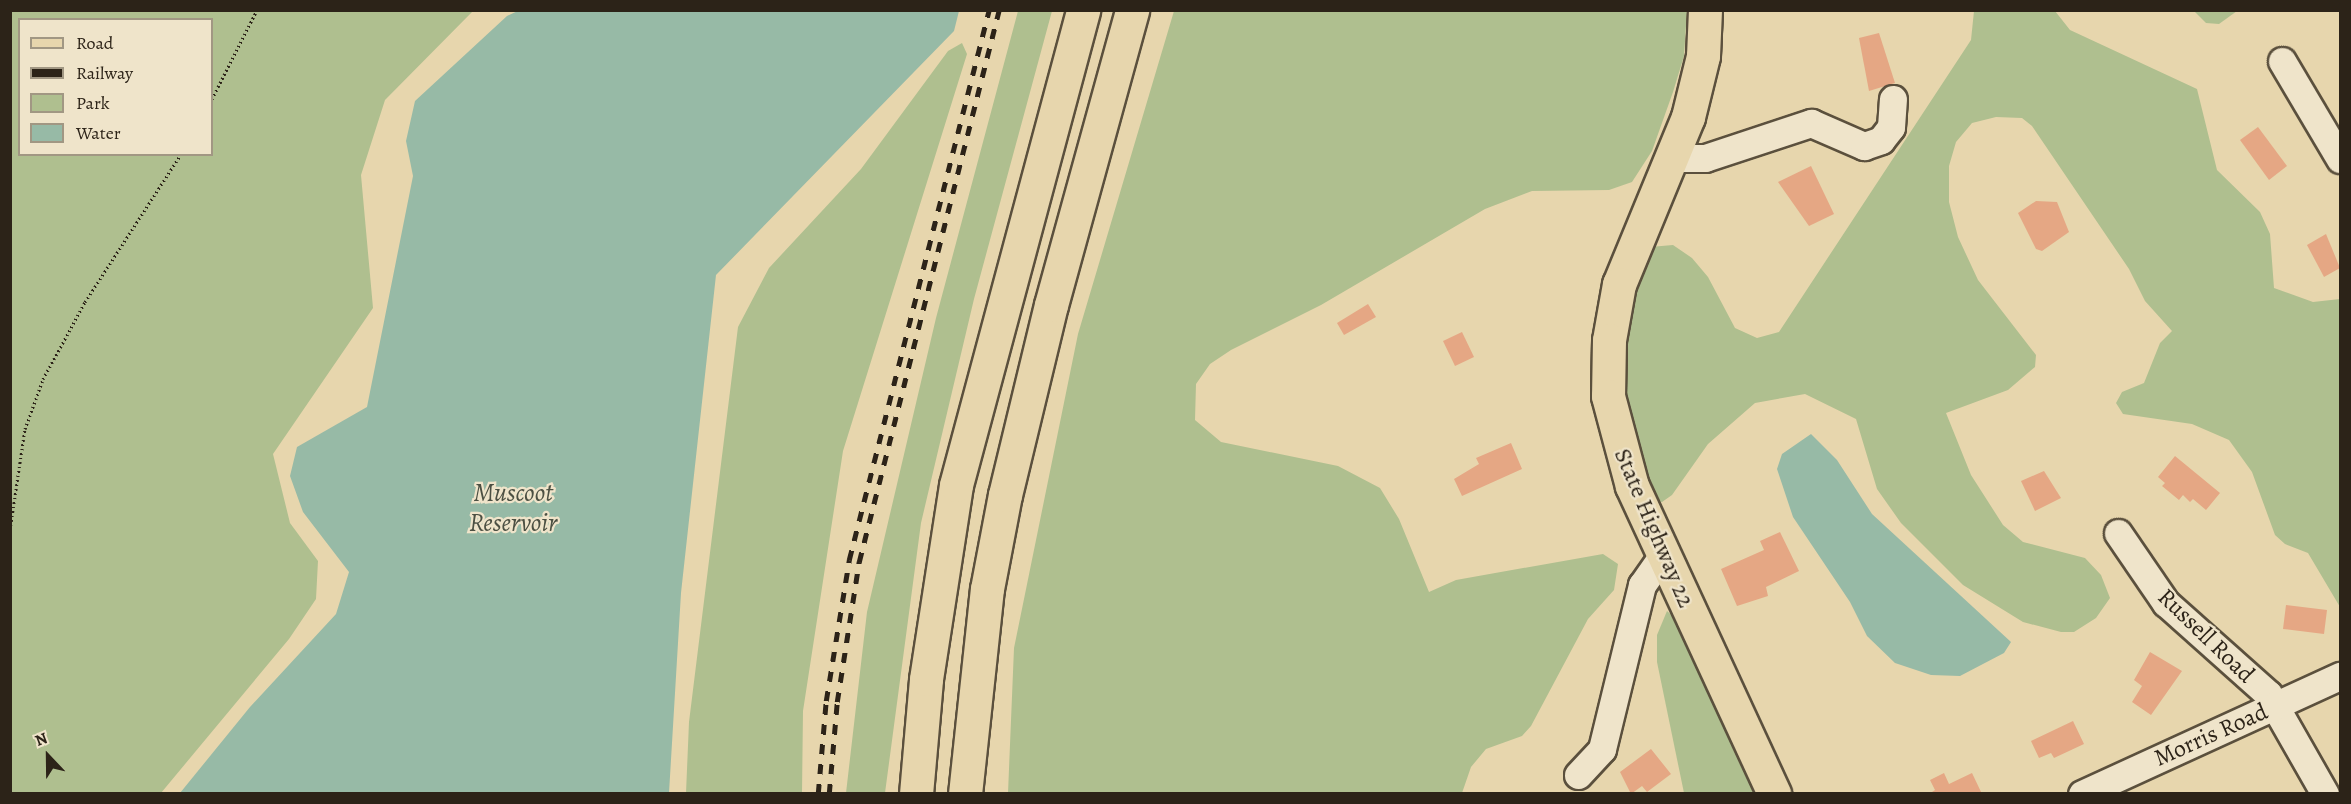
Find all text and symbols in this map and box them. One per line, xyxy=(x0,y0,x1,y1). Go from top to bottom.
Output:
legend xyxy=(18,18,213,156)
text: Road xyxy=(76,31,113,55)
text: Railway xyxy=(76,61,133,85)
text: Park xyxy=(76,91,110,115)
text: Water xyxy=(76,121,121,145)
street label: State Highway 22 xyxy=(1608,444,1700,612)
water label: Muscoot Reservoir xyxy=(469,477,557,538)
street label: Russell Road xyxy=(2152,583,2260,689)
street label: Morris Road xyxy=(2150,697,2272,773)
north arrow xyxy=(18,726,78,786)
text: N xyxy=(32,727,51,752)

